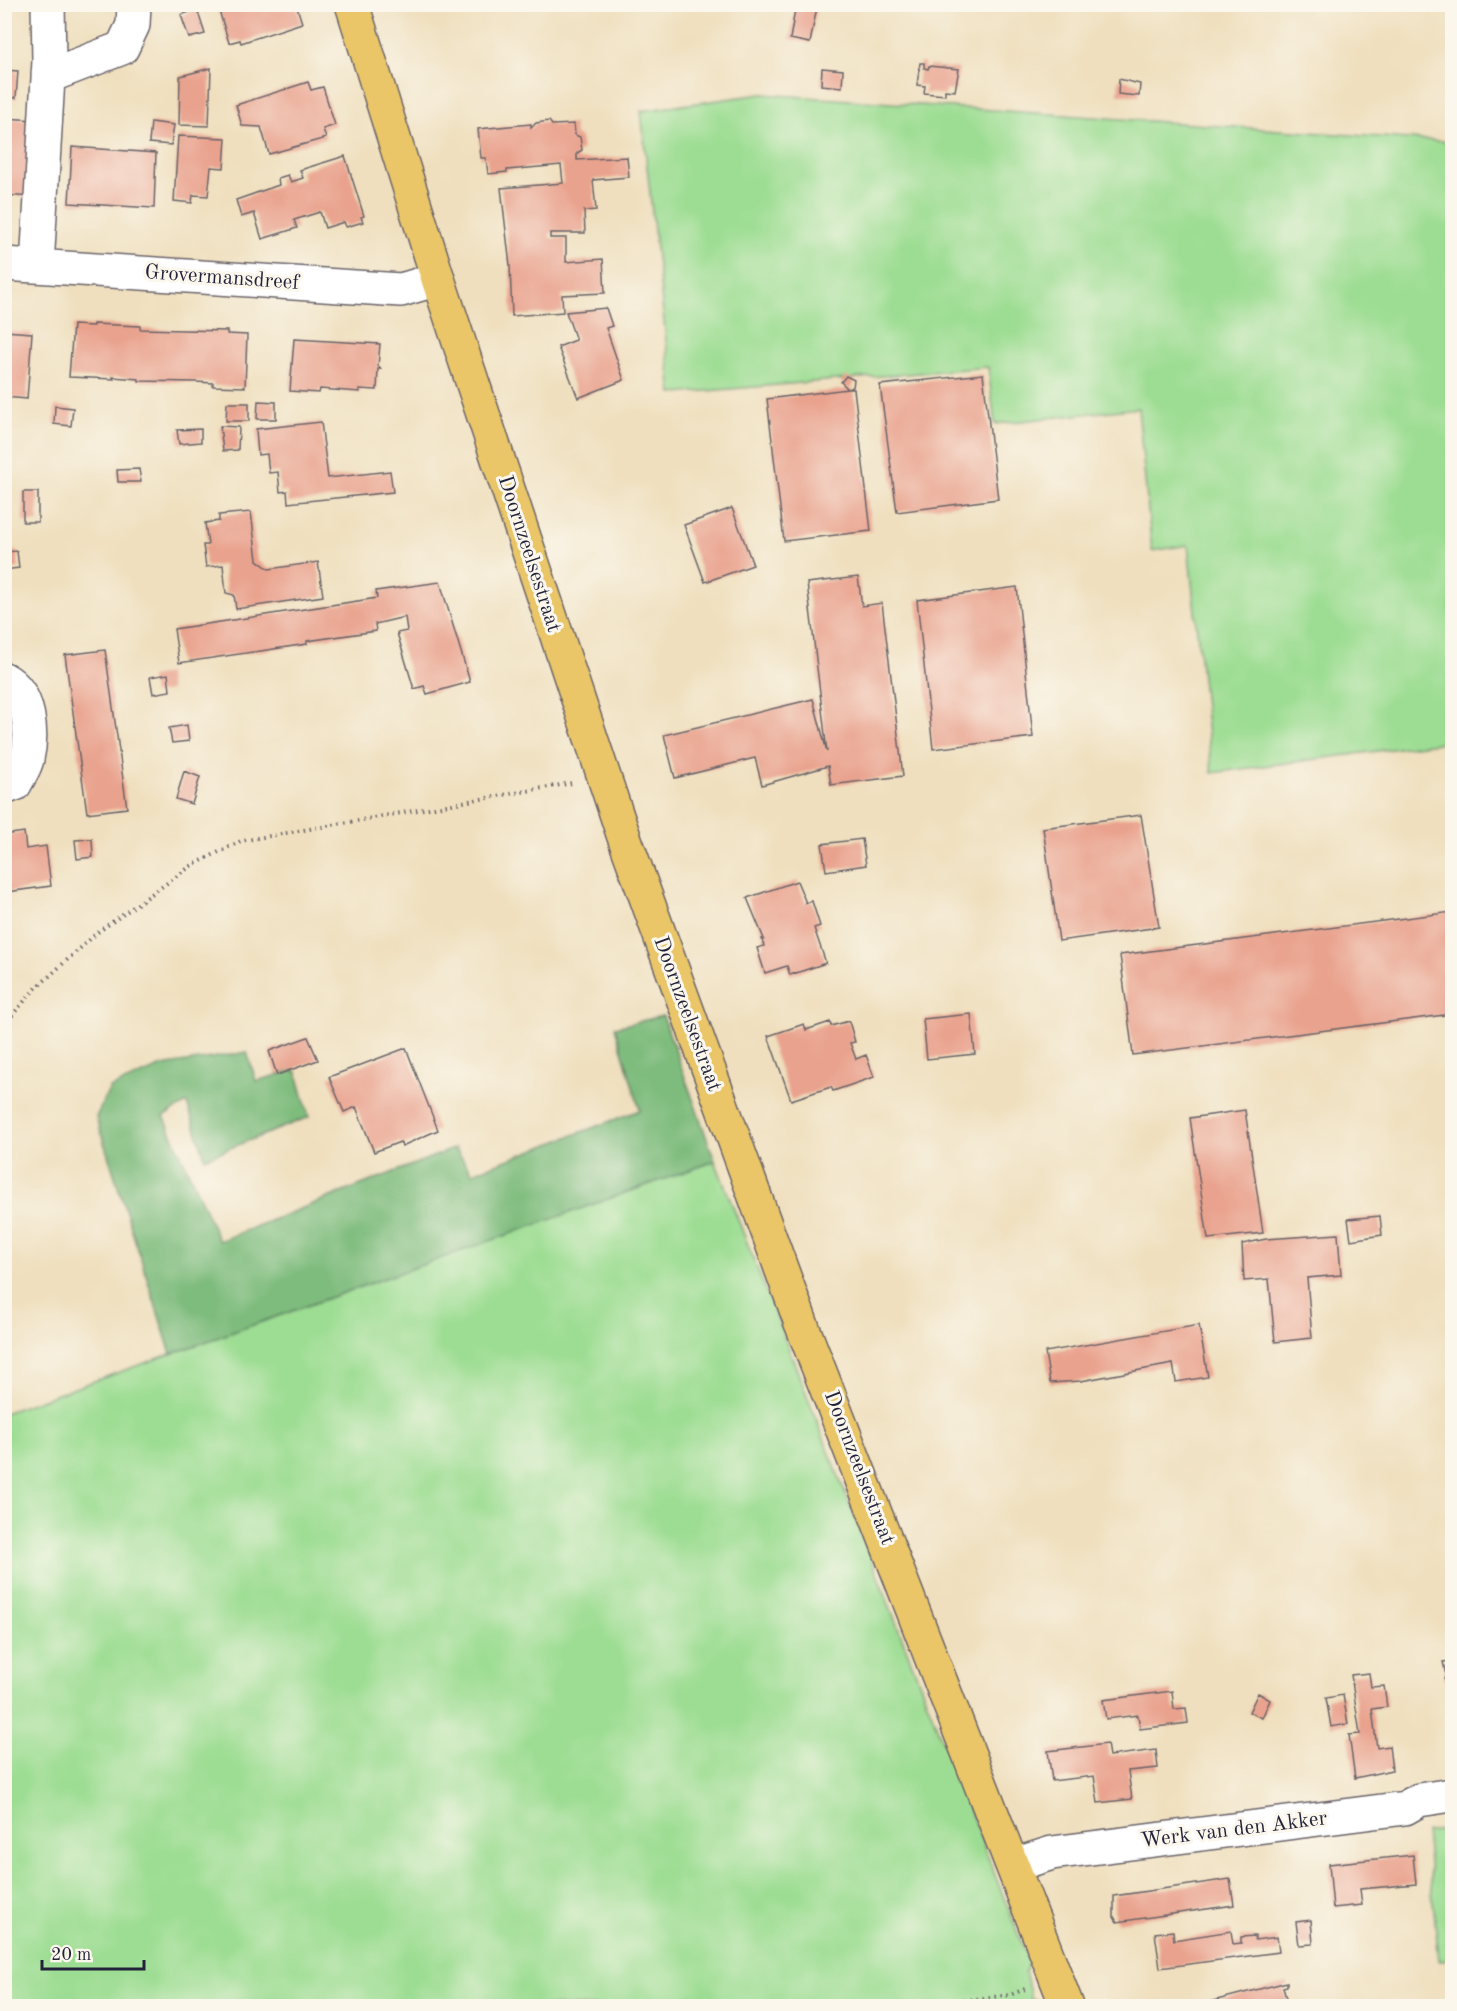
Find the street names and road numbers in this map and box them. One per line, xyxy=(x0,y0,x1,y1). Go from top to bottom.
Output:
street label: Grovermansdreef xyxy=(144,262,301,294)
street label: Doornzeelsestraat xyxy=(494,473,564,635)
street label: Doornzeelsestraat xyxy=(649,934,725,1094)
street label: Doornzeelsestraat xyxy=(820,1388,898,1548)
street label: Werk van den Akker xyxy=(1140,1808,1329,1852)

